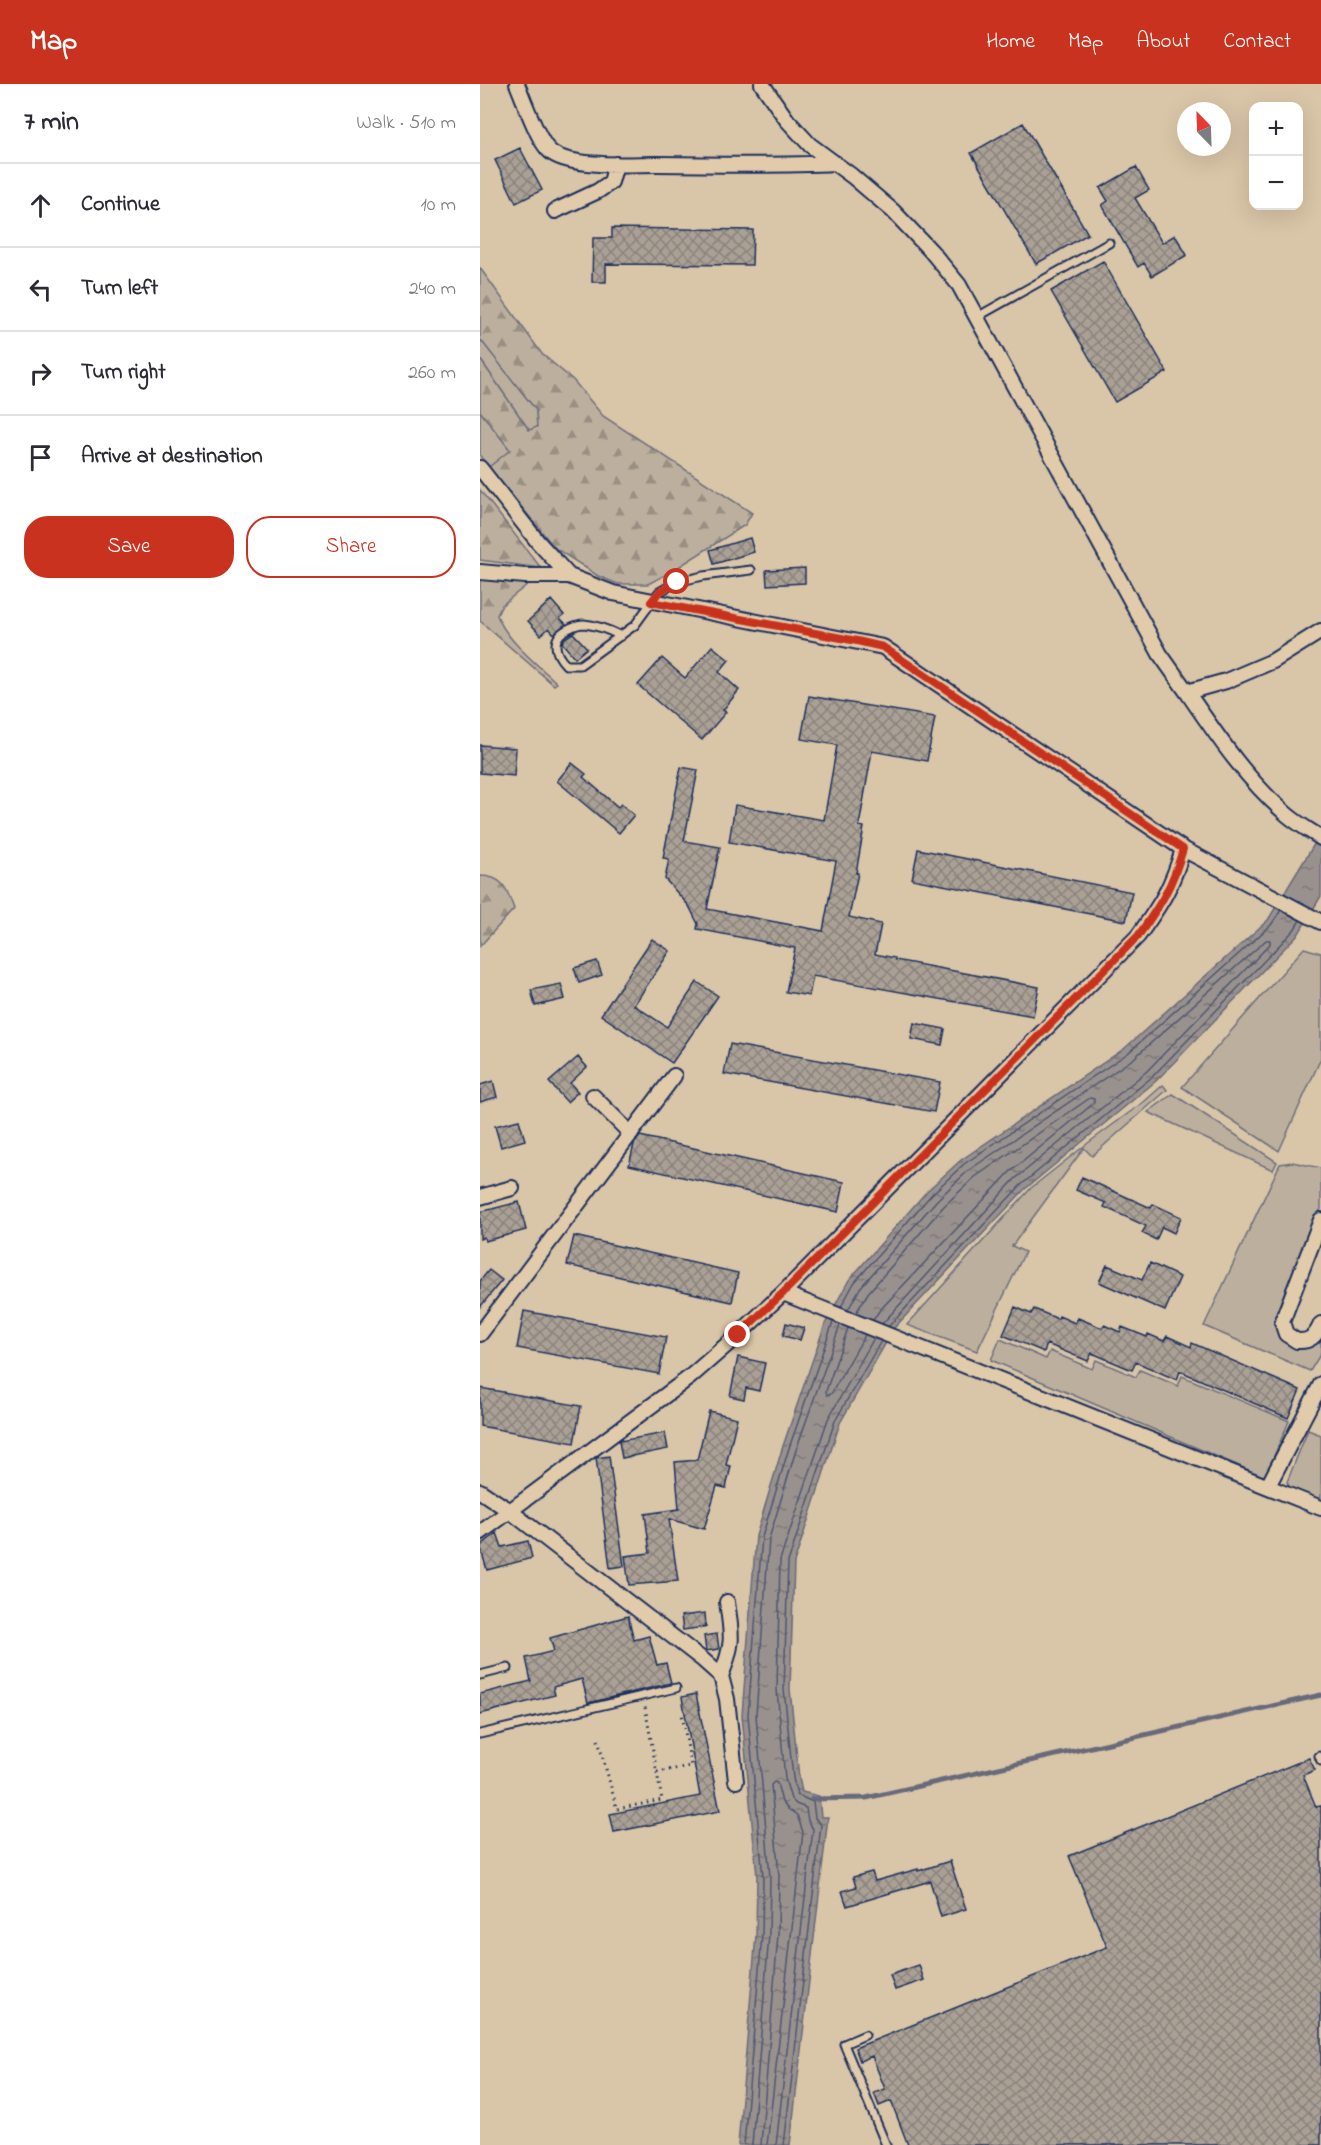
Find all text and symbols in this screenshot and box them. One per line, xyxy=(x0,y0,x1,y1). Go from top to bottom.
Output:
text: Map xyxy=(30,22,77,63)
text: Home xyxy=(986,27,1035,57)
text: Map xyxy=(1068,27,1103,57)
text: About xyxy=(1136,27,1190,57)
text: Contact xyxy=(1223,27,1291,57)
north arrow xyxy=(1177,102,1231,156)
map controls xyxy=(1249,102,1303,210)
button: + xyxy=(1249,102,1303,156)
text: 7 min xyxy=(24,104,79,142)
text: Walk · 510 m xyxy=(356,109,456,138)
button: − xyxy=(1249,156,1303,210)
icon: ahead xyxy=(24,189,57,222)
text: Continue xyxy=(81,189,160,221)
text: 10 m xyxy=(420,191,456,220)
icon: left xyxy=(24,273,57,306)
text: Turn left xyxy=(81,273,158,305)
text: 240 m xyxy=(409,275,456,304)
icon: right xyxy=(24,357,57,390)
text: Turn right xyxy=(81,357,166,389)
text: 260 m xyxy=(408,359,456,388)
icon: arrive xyxy=(24,441,57,474)
text: Arrive at destination xyxy=(81,441,263,473)
button: Save xyxy=(24,516,234,578)
button: Share xyxy=(246,516,456,578)
route start xyxy=(663,568,689,594)
route end xyxy=(724,1321,750,1347)

